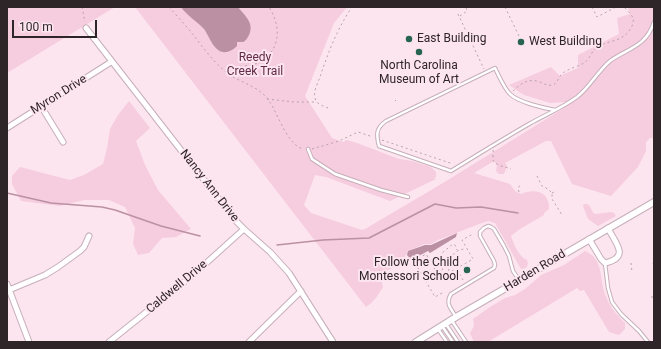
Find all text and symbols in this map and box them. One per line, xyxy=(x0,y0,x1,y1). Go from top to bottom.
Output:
scale bar xyxy=(14,12,99,38)
text: 100 m xyxy=(19,20,53,34)
place label: East Building xyxy=(417,32,486,46)
marker: East Building xyxy=(404,34,414,44)
place label: West Building xyxy=(529,35,602,49)
marker: West Building xyxy=(516,37,526,47)
marker: North Carolina Museum of Art xyxy=(414,47,424,57)
park label: Reedy Creek Trail xyxy=(227,51,283,79)
place label: North Carolina Museum of Art xyxy=(379,59,459,87)
street label: Myron Drive xyxy=(28,72,90,118)
street label: Nancy Ann Drive xyxy=(176,147,242,225)
street label: Harden Road xyxy=(502,247,568,295)
place label: Follow the Child Montessori School xyxy=(359,256,459,284)
street label: Caldwell Drive xyxy=(144,257,210,317)
marker: Follow the Child Montessori School xyxy=(462,265,472,275)

